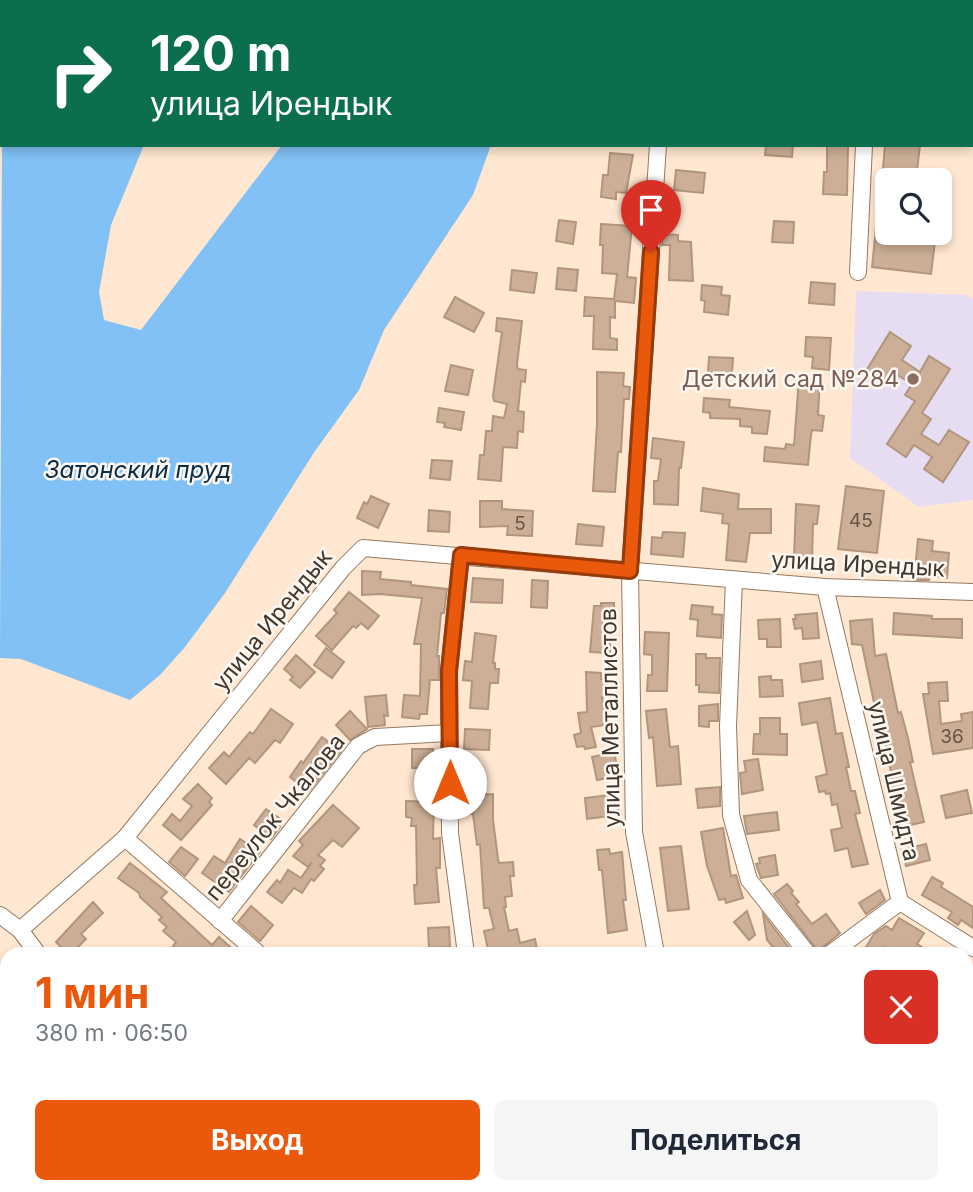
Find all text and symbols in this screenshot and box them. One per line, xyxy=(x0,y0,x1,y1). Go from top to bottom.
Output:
text: 120 m xyxy=(150,24,291,83)
icon: right xyxy=(35,28,126,119)
text: улица Ирендык xyxy=(150,84,392,123)
map controls xyxy=(875,168,952,245)
button: search xyxy=(875,168,952,245)
pin xyxy=(621,180,681,252)
icon: arrive xyxy=(632,191,670,229)
place label: Детский сад №284 xyxy=(682,365,899,393)
marker: Детский сад №284 xyxy=(905,371,921,387)
water label: Затонский пруд xyxy=(45,455,231,484)
house number: 45 xyxy=(849,509,873,532)
house number: 5 xyxy=(514,512,526,535)
street label: улица Ирендык xyxy=(206,543,338,696)
street label: улица Ирендык xyxy=(770,545,946,583)
street label: улица Металлистов xyxy=(594,608,626,828)
street label: улица Шмидта xyxy=(862,698,926,864)
house number: 36 xyxy=(940,725,964,748)
street label: переулок Чкалова xyxy=(199,728,351,906)
position arrow xyxy=(413,746,487,820)
text: 1 мин xyxy=(35,967,149,1018)
button: close xyxy=(864,970,938,1044)
text: 380 m · 06:50 xyxy=(35,1019,188,1047)
button: Выход xyxy=(35,1100,480,1180)
button: Поделиться xyxy=(494,1100,938,1180)

